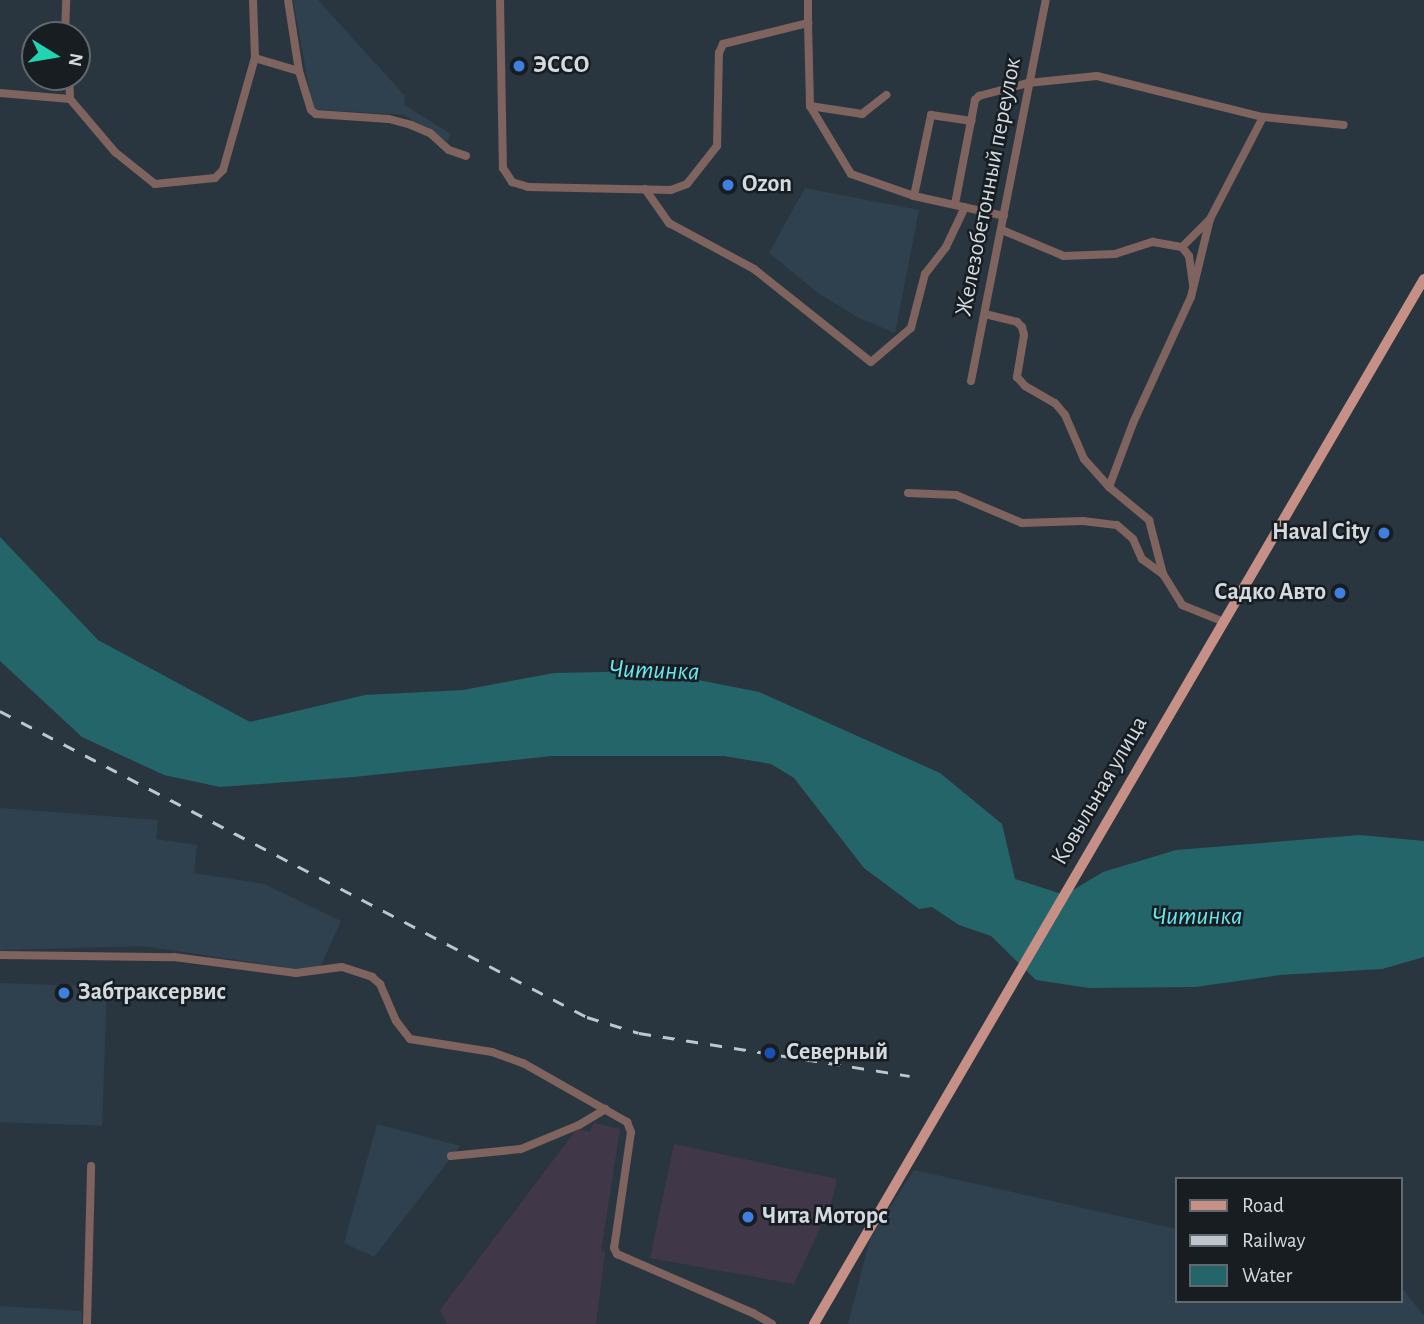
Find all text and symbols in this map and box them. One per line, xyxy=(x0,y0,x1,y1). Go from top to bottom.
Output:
north arrow xyxy=(21,21,91,91)
text: N xyxy=(65,51,86,68)
place label: ЭССО xyxy=(533,52,590,80)
street label: Железобетонный переулок xyxy=(950,55,1028,319)
marker: ЭССО xyxy=(511,58,527,74)
place label: Ozon xyxy=(742,171,792,199)
marker: Ozon xyxy=(720,177,736,193)
place label: Haval Сity xyxy=(1272,519,1370,547)
marker: Haval Сity xyxy=(1376,525,1392,541)
place label: Садко Авто xyxy=(1214,579,1326,607)
marker: Садко Авто xyxy=(1332,585,1348,601)
water label: Читинка xyxy=(608,654,700,688)
street label: Ковыльная улица xyxy=(1046,711,1154,871)
water label: Читинка xyxy=(1152,901,1242,933)
place label: Забтраксервис xyxy=(78,979,226,1007)
marker: Забтраксервис xyxy=(56,985,72,1001)
place label: Северный xyxy=(786,1039,888,1067)
marker: Северный xyxy=(760,1043,780,1063)
legend xyxy=(1176,1177,1403,1303)
text: Road xyxy=(1242,1195,1284,1216)
place label: Чита Моторс xyxy=(762,1203,888,1231)
marker: Чита Моторс xyxy=(740,1209,756,1225)
text: Railway xyxy=(1242,1230,1305,1251)
text: Water xyxy=(1242,1265,1292,1286)

